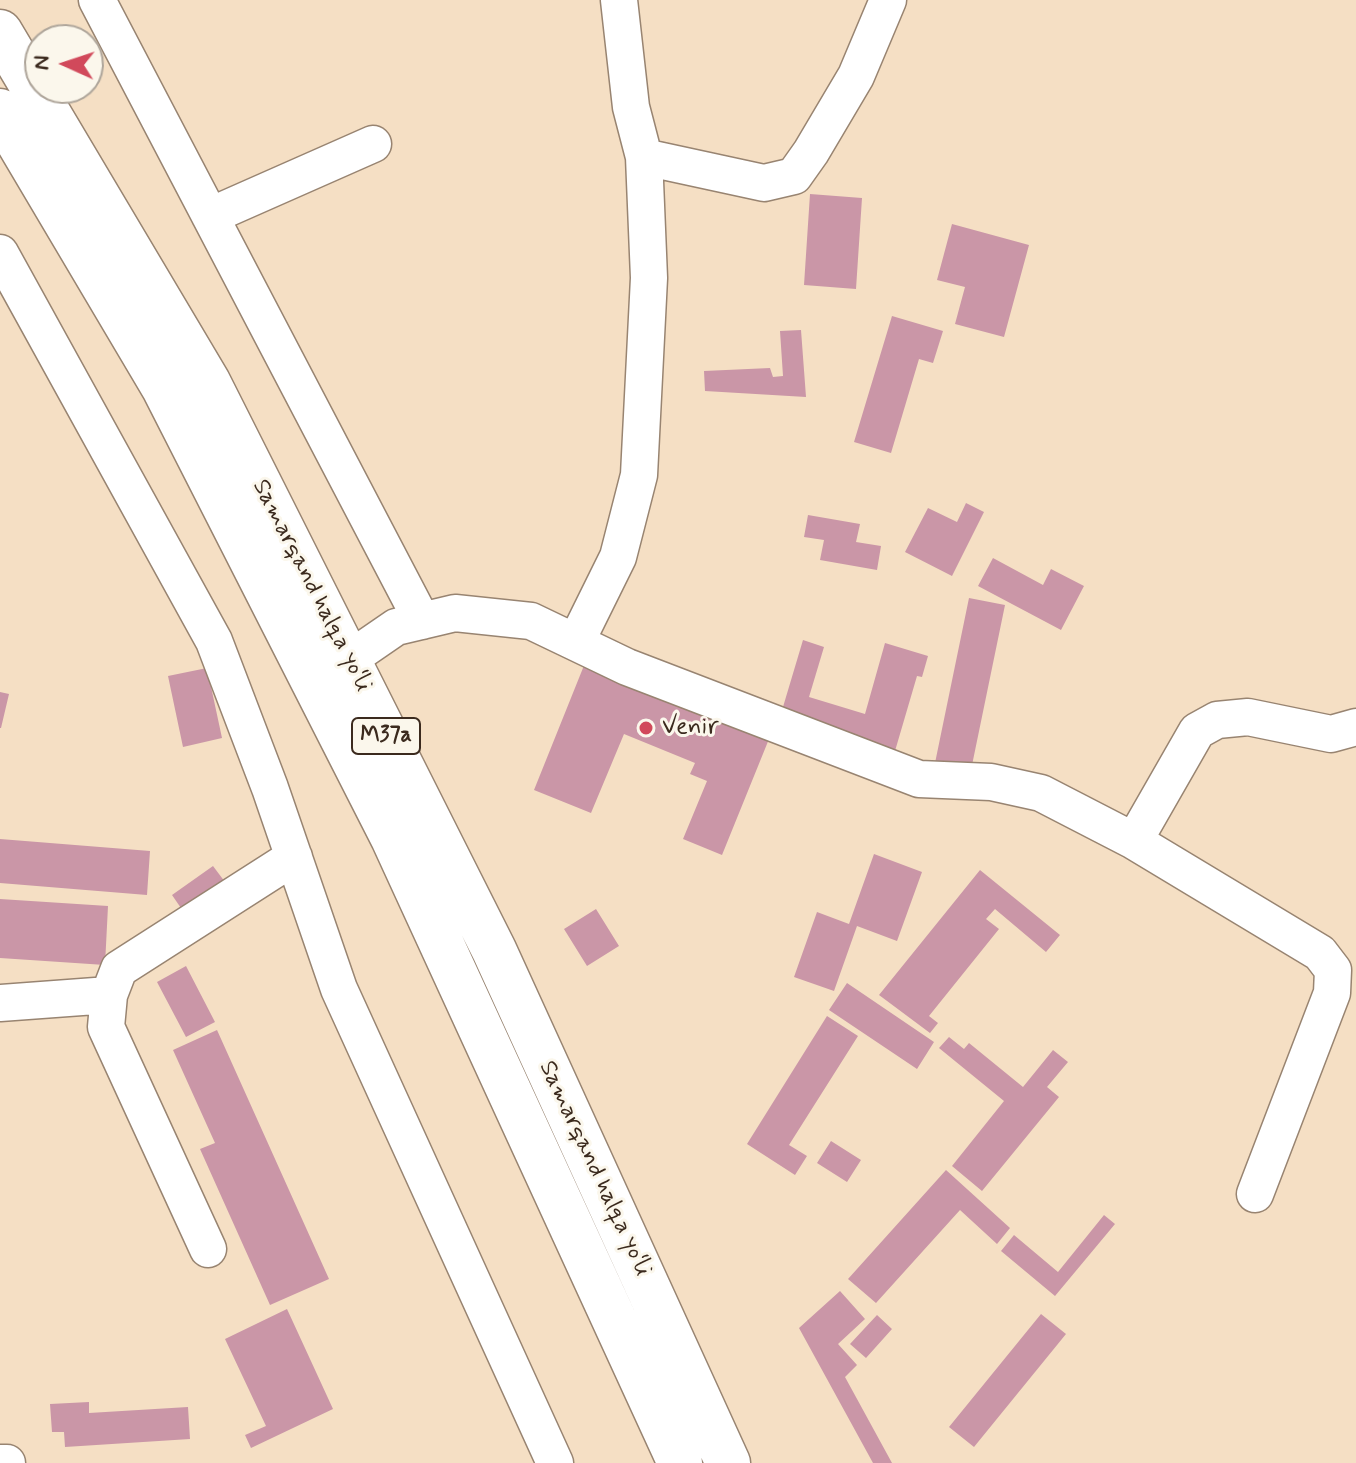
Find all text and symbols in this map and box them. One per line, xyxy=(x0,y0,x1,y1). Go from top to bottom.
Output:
north arrow xyxy=(24,24,104,104)
text: N xyxy=(28,55,56,71)
street label: Samarqand halqa yoʻli xyxy=(245,475,377,697)
place label: Venir xyxy=(662,714,719,742)
road number: M37a xyxy=(352,718,420,754)
marker: Venir xyxy=(637,719,655,737)
street label: Samarqand halqa yoʻli xyxy=(531,1057,657,1281)

